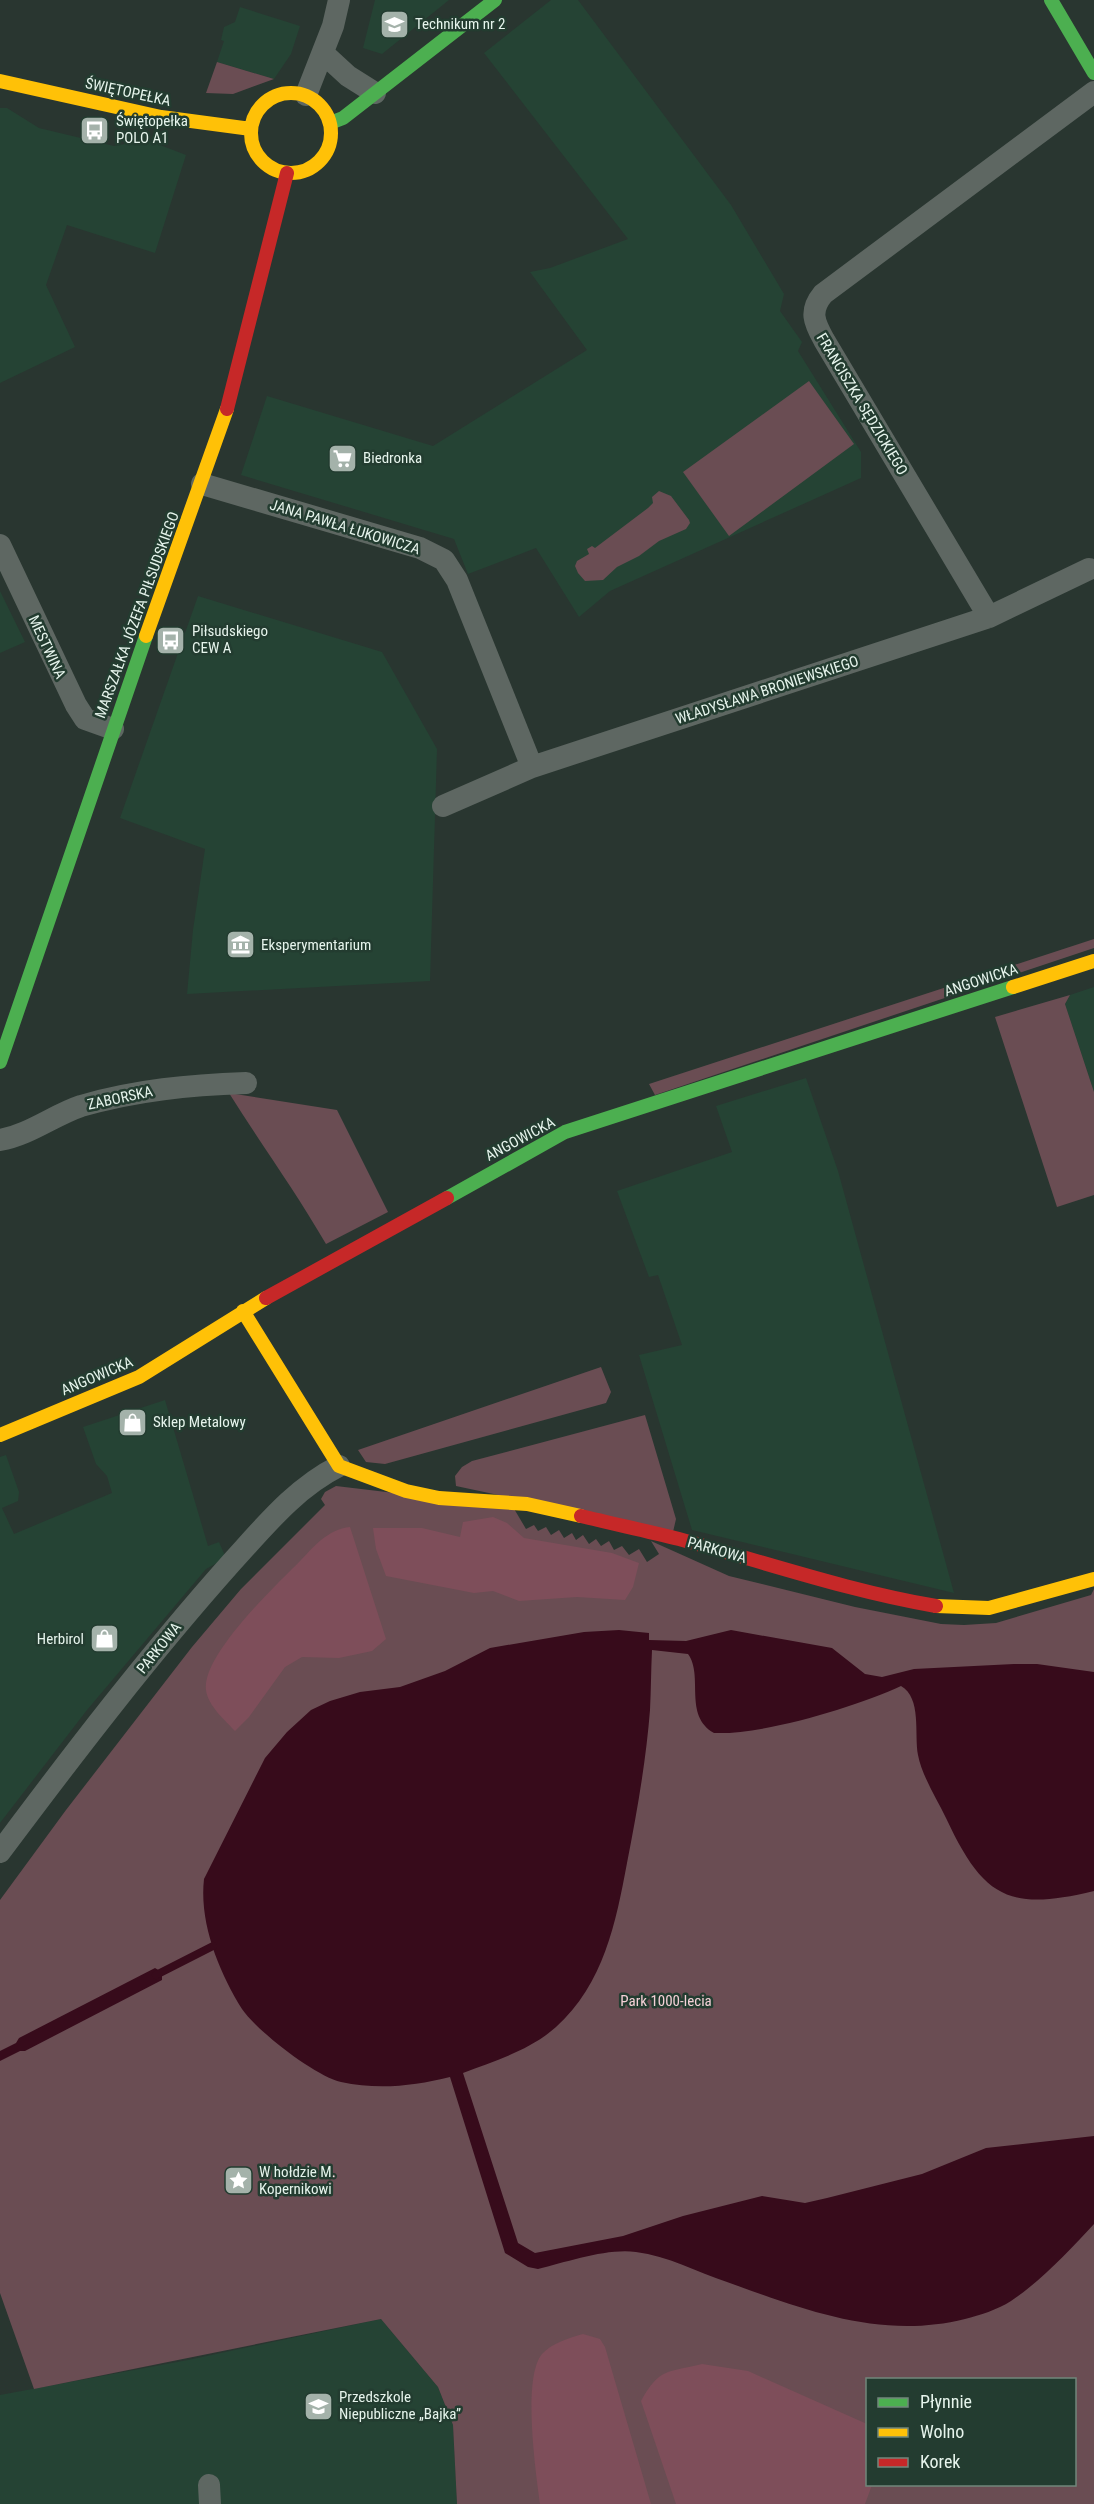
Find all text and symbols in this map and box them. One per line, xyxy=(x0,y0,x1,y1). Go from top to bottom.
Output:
school or university icon: Technikum nr 2 xyxy=(378,8,410,40)
place label: Technikum nr 2 xyxy=(415,15,505,33)
street label: ŚWIĘTOPEŁKA xyxy=(84,74,173,110)
place label: Świętopełka POLO A1 xyxy=(116,112,188,147)
bus stop icon: Świętopełka POLO A1 xyxy=(79,114,111,146)
street label: FRANCISZKA SĘDZICKIEGO xyxy=(812,330,912,478)
supermarket icon: Biedronka xyxy=(326,442,358,474)
place label: Biedronka xyxy=(363,449,422,467)
street label: JANA PAWŁA ŁUKOWICZA xyxy=(268,496,423,559)
street label: MARSZAŁKA JÓZEFA PIŁSUDSKIEGO xyxy=(91,509,183,721)
street label: MESTWINA xyxy=(25,613,70,682)
place label: Piłsudskiego CEW A xyxy=(192,622,268,657)
bus stop icon: Piłsudskiego CEW A xyxy=(155,624,187,656)
street label: WŁADYSŁAWA BRONIEWSKIEGO xyxy=(673,652,861,728)
museum icon: Eksperymentarium xyxy=(224,929,256,961)
place label: Eksperymentarium xyxy=(261,936,371,954)
street label: ANGOWICKA xyxy=(942,960,1020,1000)
street label: ZABORSKA xyxy=(86,1082,155,1114)
street label: ANGOWICKA xyxy=(482,1113,558,1165)
street label: ANGOWICKA xyxy=(58,1353,136,1399)
shop icon: Sklep Metalowy xyxy=(116,1406,148,1438)
place label: Sklep Metalowy xyxy=(153,1413,246,1431)
street label: PARKOWA xyxy=(685,1533,749,1567)
street label: PARKOWA xyxy=(133,1619,185,1677)
shop icon: Herbirol xyxy=(89,1623,121,1655)
place label: Herbirol xyxy=(37,1630,84,1648)
park label: Park 1000-lecia xyxy=(620,1992,712,2010)
place label: W hołdzie M. Kopernikowi xyxy=(259,2163,336,2198)
place icon: W hołdzie M. Kopernikowi xyxy=(222,2165,254,2197)
legend xyxy=(866,2378,1076,2486)
place label: Przedszkole Niepubliczne „Bajka” xyxy=(339,2388,461,2423)
school or university icon: Przedszkole Niepubliczne „Bajka” xyxy=(302,2390,334,2422)
text: Płynnie xyxy=(920,2391,972,2412)
text: Wolno xyxy=(920,2421,964,2442)
text: Korek xyxy=(920,2451,960,2472)

